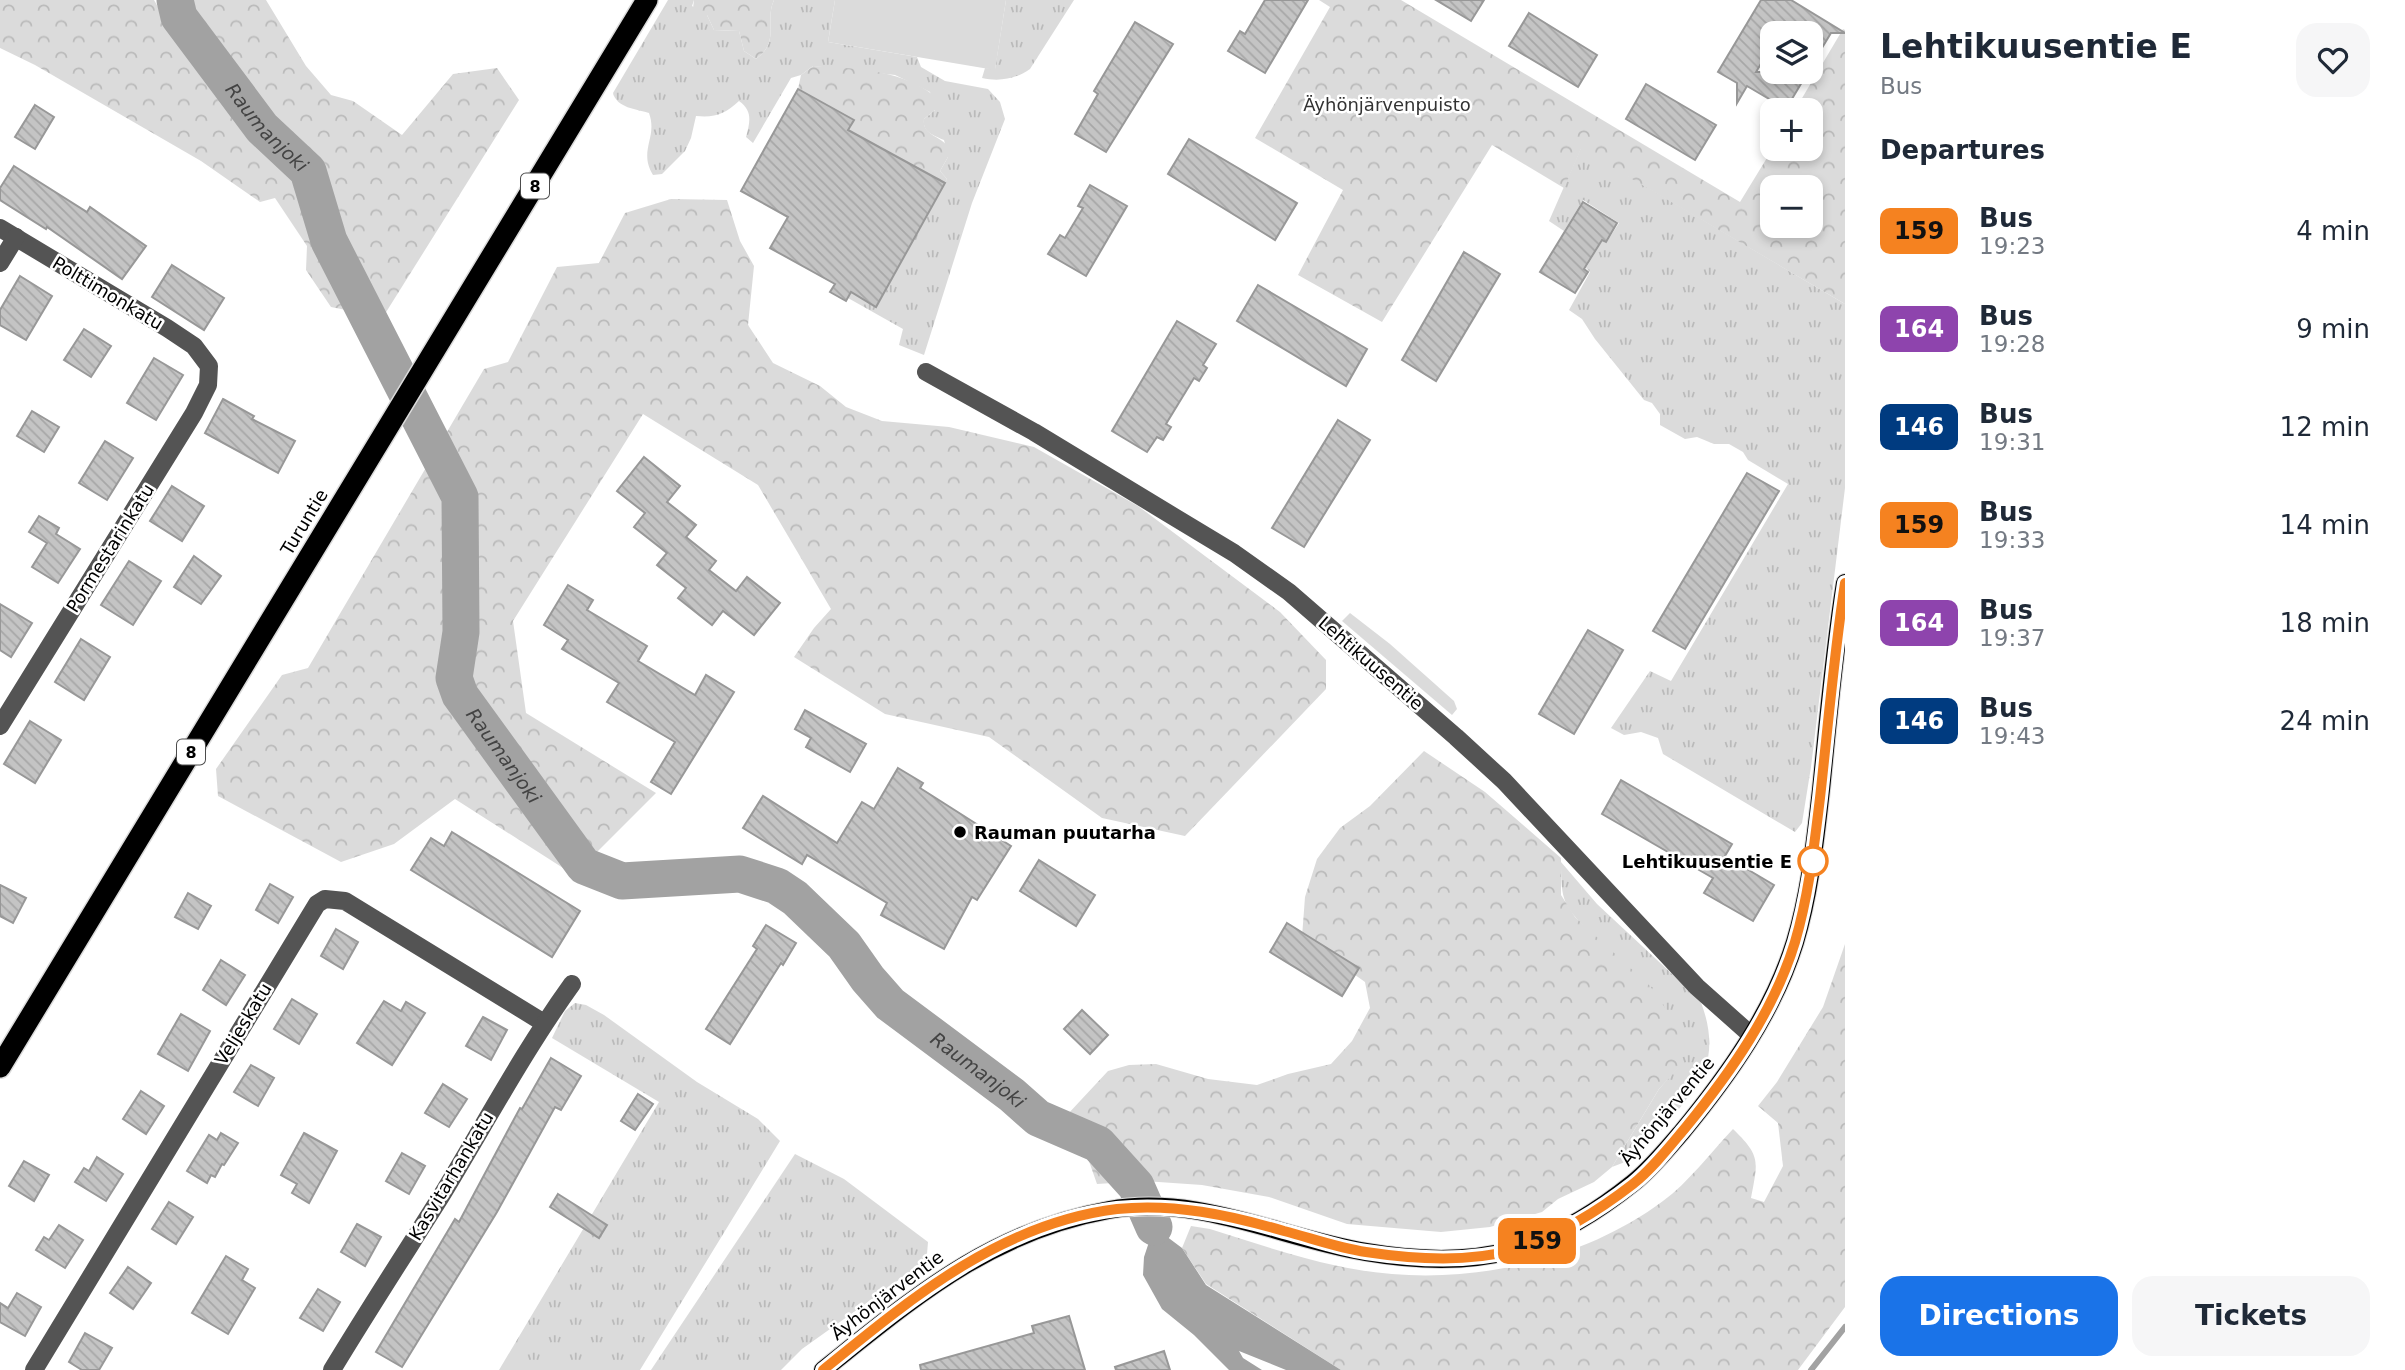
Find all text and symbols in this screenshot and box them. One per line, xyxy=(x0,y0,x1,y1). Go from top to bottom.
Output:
map controls xyxy=(1760,21,1823,238)
button: layers xyxy=(1760,21,1823,84)
button: heart xyxy=(2296,23,2370,97)
text: Lehtikuusentie E xyxy=(1880,27,2192,66)
text: Bus xyxy=(1880,73,1922,99)
water label: Raumanjoki xyxy=(221,79,313,177)
park label: Äyhönjärvenpuisto xyxy=(1303,94,1471,115)
button: + xyxy=(1760,98,1823,161)
text: Departures xyxy=(1880,135,2045,165)
road number: 8 xyxy=(521,174,549,198)
button: − xyxy=(1760,175,1823,238)
text: Bus xyxy=(1979,203,2033,233)
text: 4 min xyxy=(2296,216,2370,246)
text: 159 xyxy=(1894,217,1944,245)
text: 19:23 xyxy=(1979,233,2045,259)
street label: Polttimonkatu xyxy=(49,252,167,334)
text: Bus xyxy=(1979,301,2033,331)
text: 9 min xyxy=(2296,314,2370,344)
text: 164 xyxy=(1894,315,1944,343)
text: 19:28 xyxy=(1979,331,2045,357)
text: Bus xyxy=(1979,399,2033,429)
text: 12 min xyxy=(2280,412,2370,442)
text: 146 xyxy=(1894,413,1944,441)
text: 19:31 xyxy=(1979,429,2045,455)
street label: Pormestarinkatu xyxy=(62,480,158,616)
street label: Turuntie xyxy=(276,485,332,560)
text: Bus xyxy=(1979,497,2033,527)
text: 14 min xyxy=(2280,510,2370,540)
text: 159 xyxy=(1894,511,1944,539)
text: 19:33 xyxy=(1979,527,2045,553)
text: Bus xyxy=(1979,595,2033,625)
text: 18 min xyxy=(2280,608,2370,638)
text: 164 xyxy=(1894,609,1944,637)
street label: Lehtikuusentie xyxy=(1314,612,1428,714)
text: 19:37 xyxy=(1979,625,2045,651)
text: Bus xyxy=(1979,693,2033,723)
water label: Raumanjoki xyxy=(462,704,546,808)
text: 24 min xyxy=(2280,706,2370,736)
text: 146 xyxy=(1894,707,1944,735)
text: 19:43 xyxy=(1979,723,2045,749)
road number: 8 xyxy=(177,740,205,764)
place label: Rauman puutarha xyxy=(974,822,1156,843)
marker: Rauman puutarha xyxy=(952,824,968,840)
marker: Lehtikuusentie E xyxy=(1798,846,1828,876)
place label: Lehtikuusentie E xyxy=(1622,851,1792,872)
street label: Veljeskatu xyxy=(210,979,276,1069)
water label: Raumanjoki xyxy=(927,1027,1030,1113)
street label: Äyhönjärventie xyxy=(1615,1052,1719,1170)
street label: Kasvitarhankatu xyxy=(404,1108,498,1244)
line badge: 159 xyxy=(1497,1218,1577,1264)
text: 159 xyxy=(1512,1227,1562,1255)
street label: Äyhönjärventie xyxy=(827,1246,947,1344)
button: Directions xyxy=(1880,1276,2118,1356)
button: Tickets xyxy=(2132,1276,2370,1356)

